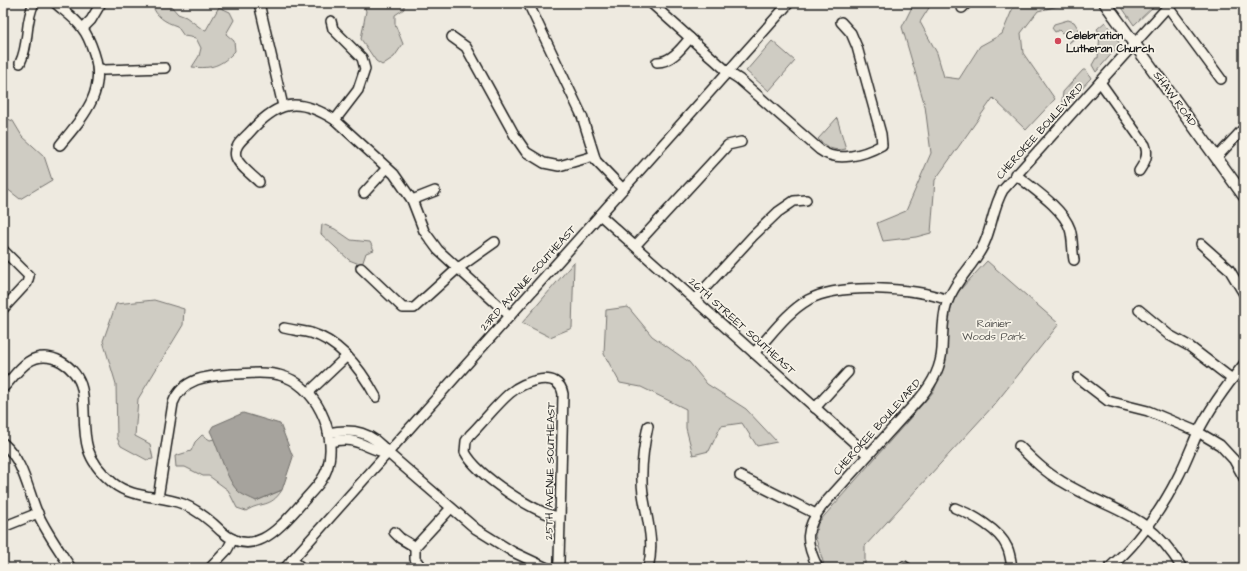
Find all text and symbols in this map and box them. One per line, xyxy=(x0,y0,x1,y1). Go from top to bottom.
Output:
place label: Celebration Lutheran Church xyxy=(1066,28,1154,56)
marker: Celebration Lutheran Church xyxy=(1053,36,1063,46)
street label: SHAW ROAD xyxy=(1150,68,1200,130)
street label: CHEROKEE BOULEVARD xyxy=(993,80,1087,182)
street label: 23RD AVENUE SOUTHEAST xyxy=(476,222,580,334)
street label: 26TH STREET SOUTHEAST xyxy=(685,274,799,378)
park label: Rainier Woods Park xyxy=(962,316,1026,344)
street label: CHEROKEE BOULEVARD xyxy=(830,376,924,478)
street label: 25TH AVENUE SOUTHEAST xyxy=(541,402,559,540)

